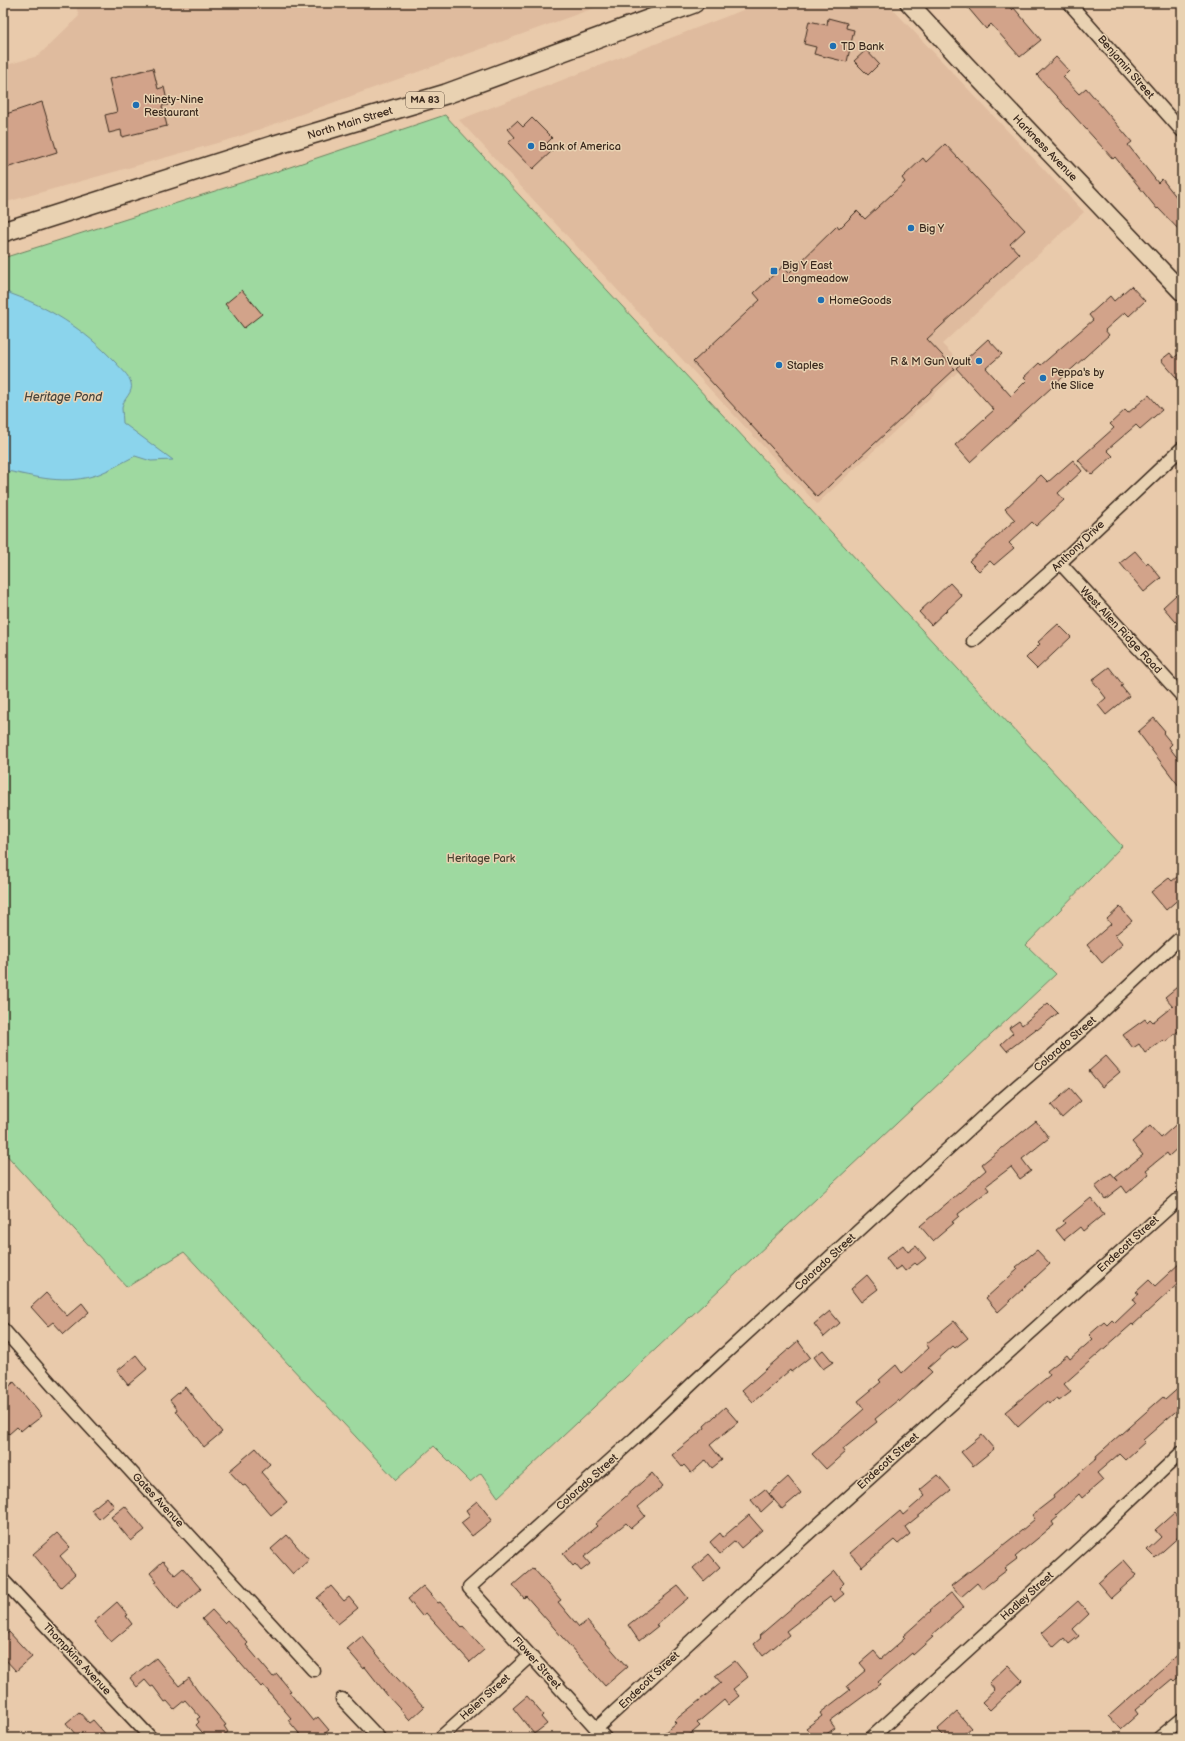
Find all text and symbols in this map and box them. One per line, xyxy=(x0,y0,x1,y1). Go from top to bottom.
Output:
street label: Benjamin Street xyxy=(1095,33,1158,102)
place label: TD Bank xyxy=(841,40,885,53)
marker: TD Bank xyxy=(828,41,838,51)
road number: MA 83 xyxy=(406,92,444,108)
place label: Ninety-Nine Restaurant xyxy=(144,93,204,119)
marker: Ninety-Nine Restaurant xyxy=(131,100,141,110)
street label: North Main Street xyxy=(306,104,395,142)
street label: Harkness Avenue xyxy=(1010,112,1080,184)
place label: Bank of America xyxy=(539,140,621,153)
marker: Bank of America xyxy=(526,141,536,151)
place label: Big Y xyxy=(919,222,945,235)
marker: Big Y xyxy=(906,223,916,233)
place label: Big Y East Longmeadow xyxy=(782,259,849,285)
marker: Big Y East Longmeadow xyxy=(769,266,779,276)
place label: HomeGoods xyxy=(829,294,892,307)
marker: HomeGoods xyxy=(816,295,826,305)
place label: R & M Gun Vault xyxy=(890,355,972,368)
marker: R & M Gun Vault xyxy=(974,356,984,366)
place label: Staples xyxy=(787,359,824,372)
marker: Staples xyxy=(774,360,784,370)
place label: Peppa's by the Slice xyxy=(1051,366,1104,392)
marker: Peppa's by the Slice xyxy=(1038,373,1048,383)
water label: Heritage Pond xyxy=(24,390,103,405)
street label: Anthony Drive xyxy=(1049,517,1107,574)
street label: West Allen Ridge Road xyxy=(1077,584,1165,676)
park label: Heritage Park xyxy=(447,852,516,865)
street label: Colorado Street xyxy=(1031,1013,1099,1075)
street label: Endecott Street xyxy=(1095,1213,1162,1275)
street label: Colorado Street xyxy=(792,1230,858,1293)
street label: Endecott Street xyxy=(855,1430,922,1492)
street label: Colorado Street xyxy=(554,1451,621,1513)
street label: Gates Avenue xyxy=(130,1470,187,1530)
street label: Hadley Street xyxy=(998,1568,1057,1623)
street label: Thompkins Avenue xyxy=(40,1620,114,1698)
street label: Flower Street xyxy=(510,1634,564,1692)
street label: Endecott Street xyxy=(616,1648,682,1711)
street label: Helen Street xyxy=(457,1671,513,1723)

